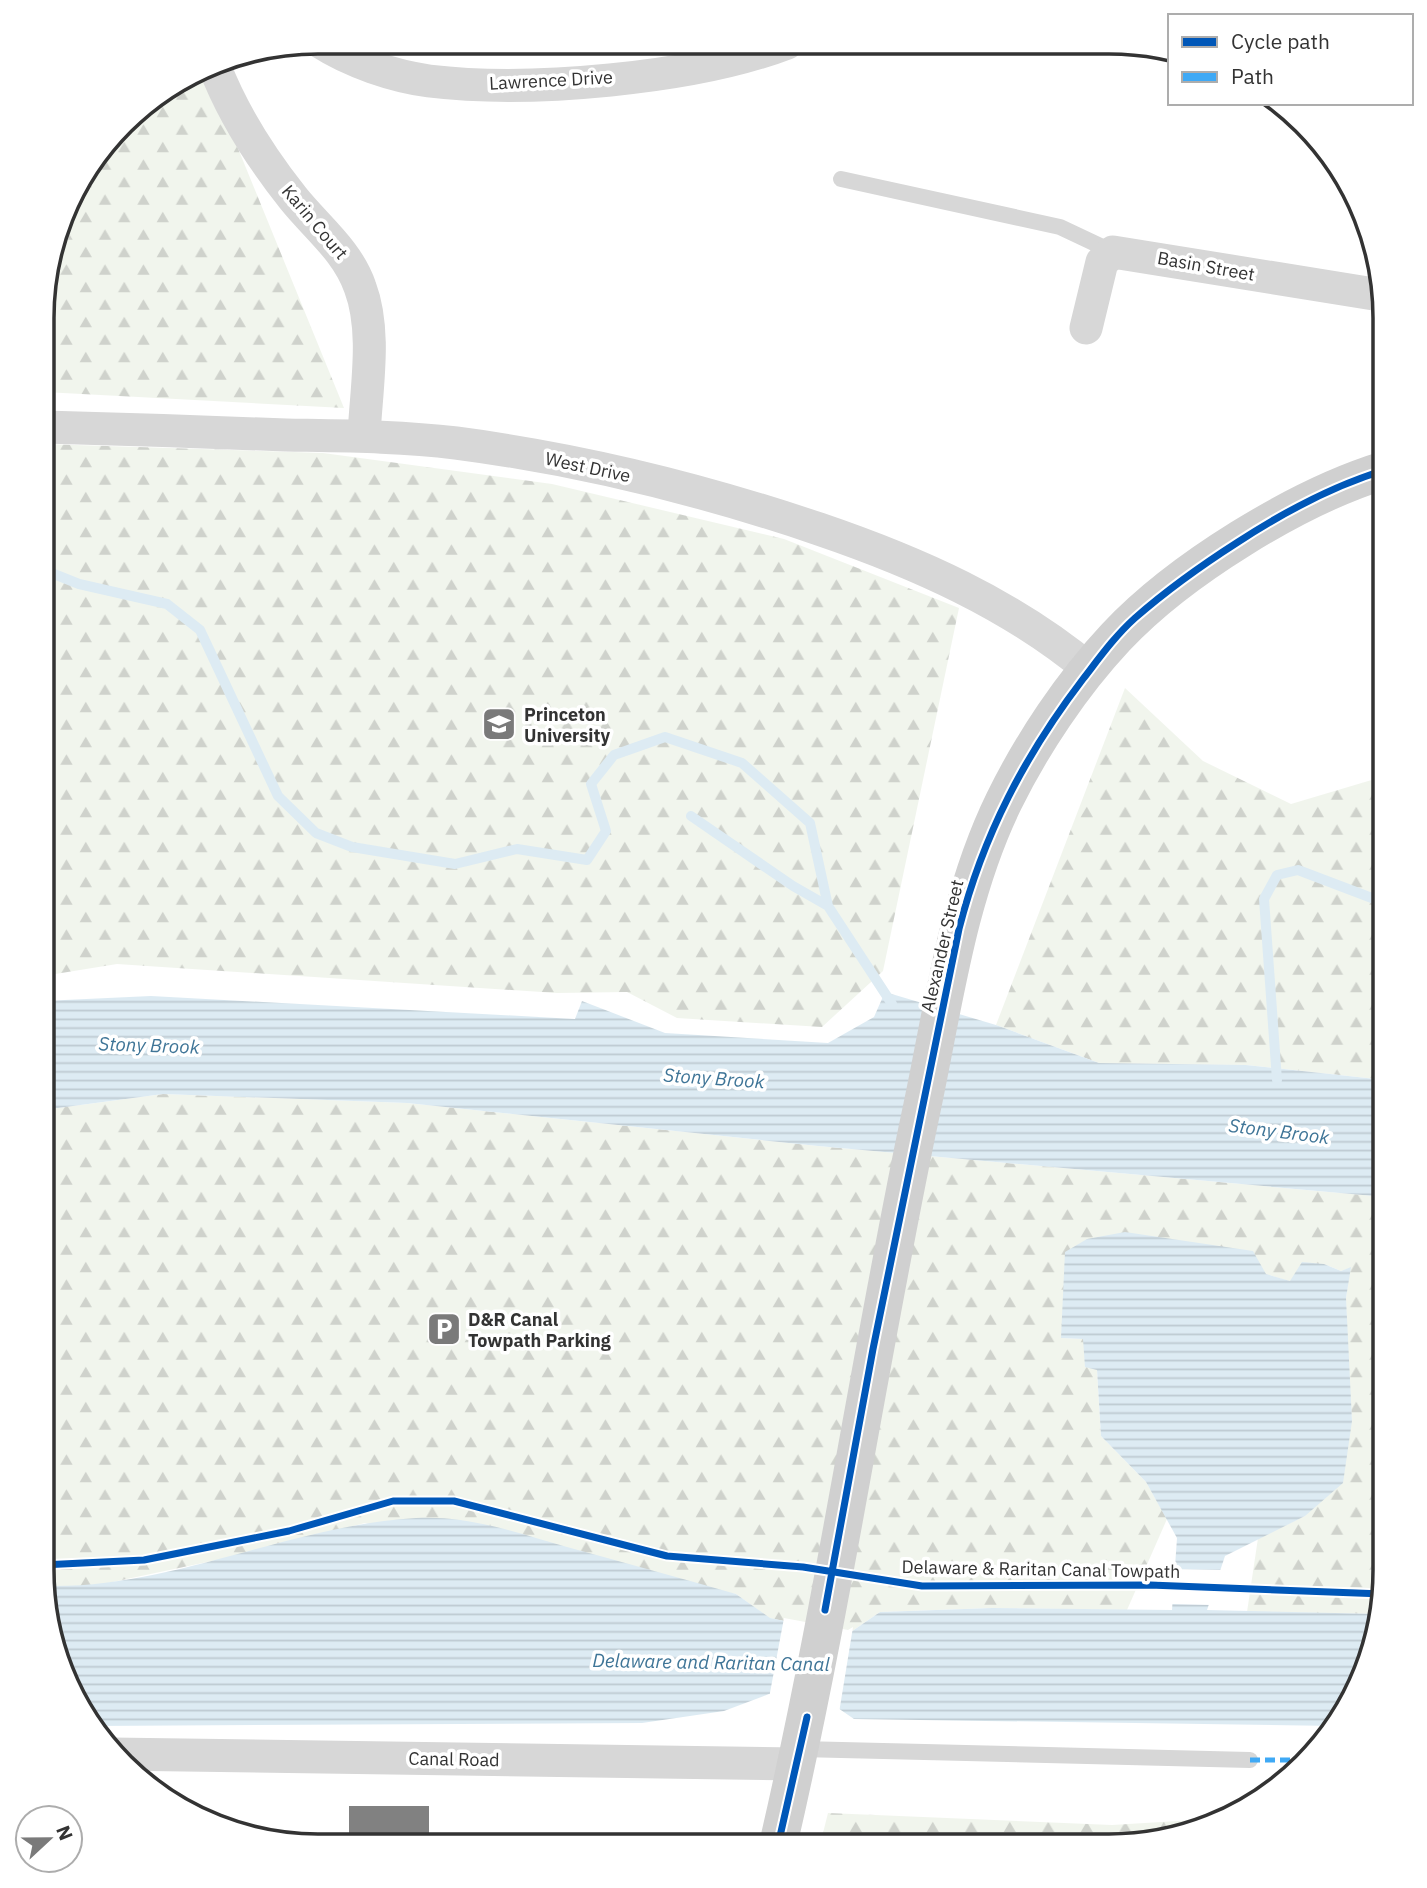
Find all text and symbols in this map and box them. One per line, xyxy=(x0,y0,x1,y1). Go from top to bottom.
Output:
legend xyxy=(1168,14,1413,105)
text: Cycle path xyxy=(1231,27,1330,55)
text: Path xyxy=(1231,62,1274,90)
street label: Lawrence Drive xyxy=(489,65,614,95)
street label: Karin Court xyxy=(277,180,353,264)
street label: Basin Street xyxy=(1156,246,1256,286)
street label: West Drive xyxy=(543,447,633,487)
place label: Princeton University xyxy=(524,703,610,747)
school or university icon: Princeton University xyxy=(480,705,518,743)
street label: Alexander Street xyxy=(916,877,968,1015)
water label: Stony Brook xyxy=(98,1031,201,1059)
water label: Stony Brook xyxy=(663,1063,766,1094)
water label: Stony Brook xyxy=(1227,1113,1332,1149)
place label: D&R Canal Towpath Parking xyxy=(468,1308,611,1352)
parking icon: D&R Canal Towpath Parking xyxy=(425,1310,463,1348)
street label: Delaware & Raritan Canal Towpath xyxy=(901,1555,1181,1583)
water label: Delaware and Raritan Canal xyxy=(592,1648,830,1676)
street label: Canal Road xyxy=(408,1747,500,1771)
north arrow xyxy=(14,1804,84,1874)
text: N xyxy=(51,1822,78,1844)

